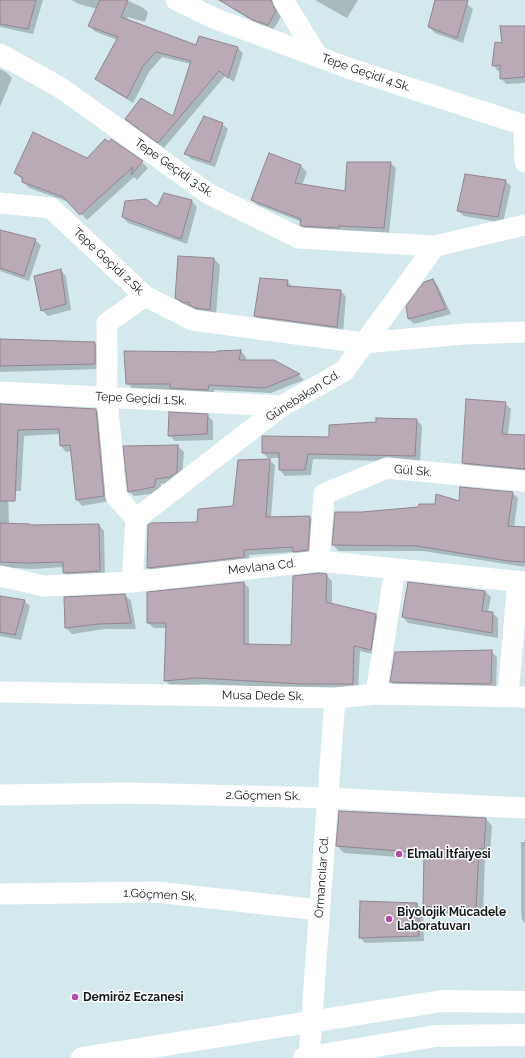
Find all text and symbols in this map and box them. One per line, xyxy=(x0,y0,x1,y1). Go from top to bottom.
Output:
street label: Tepe Geçidi 4.Sk. xyxy=(320,51,412,95)
street label: Tepe Geçidi 3.Sk. xyxy=(132,135,216,201)
street label: Tepe Geçidi 2.Sk. xyxy=(70,225,148,299)
street label: Günebakan Cd. xyxy=(263,367,343,425)
street label: Tepe Geçidi 1.Sk. xyxy=(95,389,187,409)
street label: Gül Sk. xyxy=(393,462,433,480)
street label: Mevlana Cd. xyxy=(227,556,297,578)
street label: Musa Dede Sk. xyxy=(222,688,304,704)
street label: 2.Göçmen Sk. xyxy=(226,788,300,804)
street label: Ormancılar Cd. xyxy=(312,836,332,918)
place label: Elmalı İtfaiyesi xyxy=(407,847,491,861)
marker: Elmalı İtfaiyesi xyxy=(394,849,404,859)
street label: 1.Göçmen Sk. xyxy=(123,886,197,904)
place label: Biyolojik Mücadele Laboratuvarı xyxy=(397,905,506,933)
marker: Biyolojik Mücadele Laboratuvarı xyxy=(384,914,394,924)
place label: Demiröz Eczanesi xyxy=(83,990,184,1004)
marker: Demiröz Eczanesi xyxy=(70,992,80,1002)

